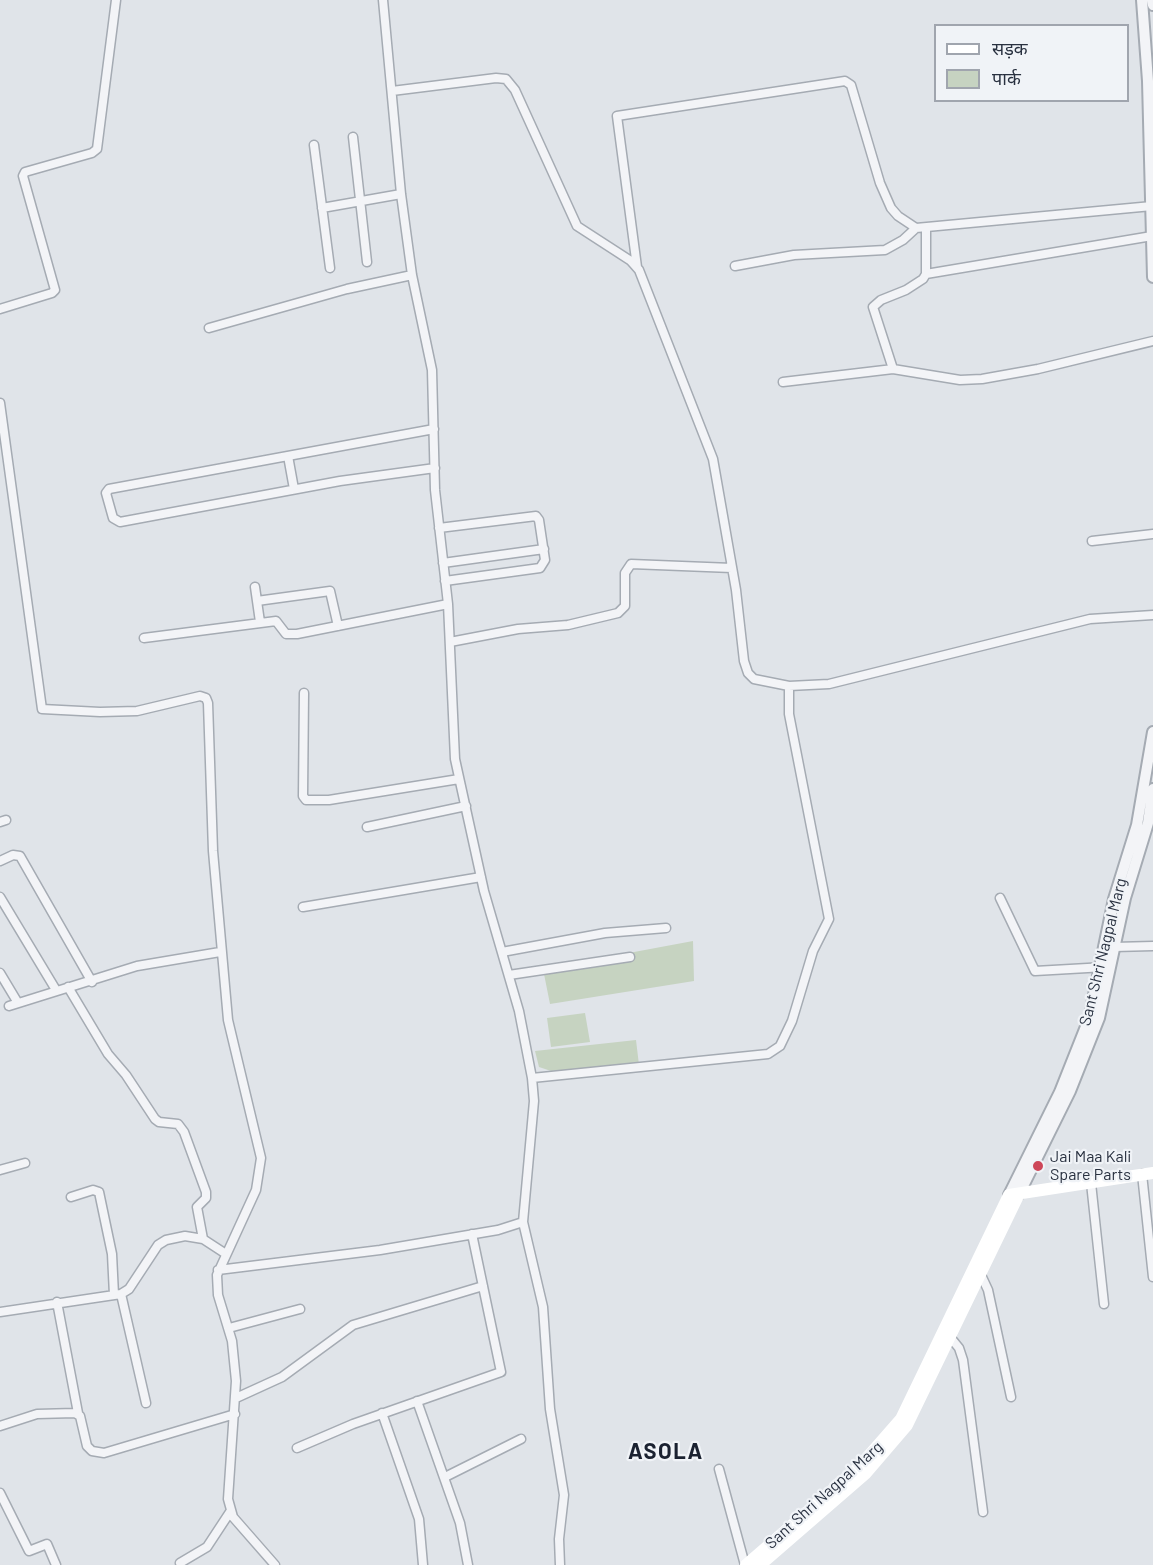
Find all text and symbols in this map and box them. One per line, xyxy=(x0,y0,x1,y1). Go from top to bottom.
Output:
legend xyxy=(934,24,1129,102)
text: सड़क xyxy=(992,37,1028,59)
text: पार्क xyxy=(992,67,1021,89)
street label: Sant Shri Nagpal Marg xyxy=(1075,876,1131,1028)
place label: Jai Maa Kali Spare Parts xyxy=(1050,1147,1131,1185)
marker: Jai Maa Kali Spare Parts xyxy=(1031,1159,1045,1173)
street label: Sant Shri Nagpal Marg xyxy=(761,1437,887,1553)
district label: ASOLA xyxy=(628,1439,704,1465)

